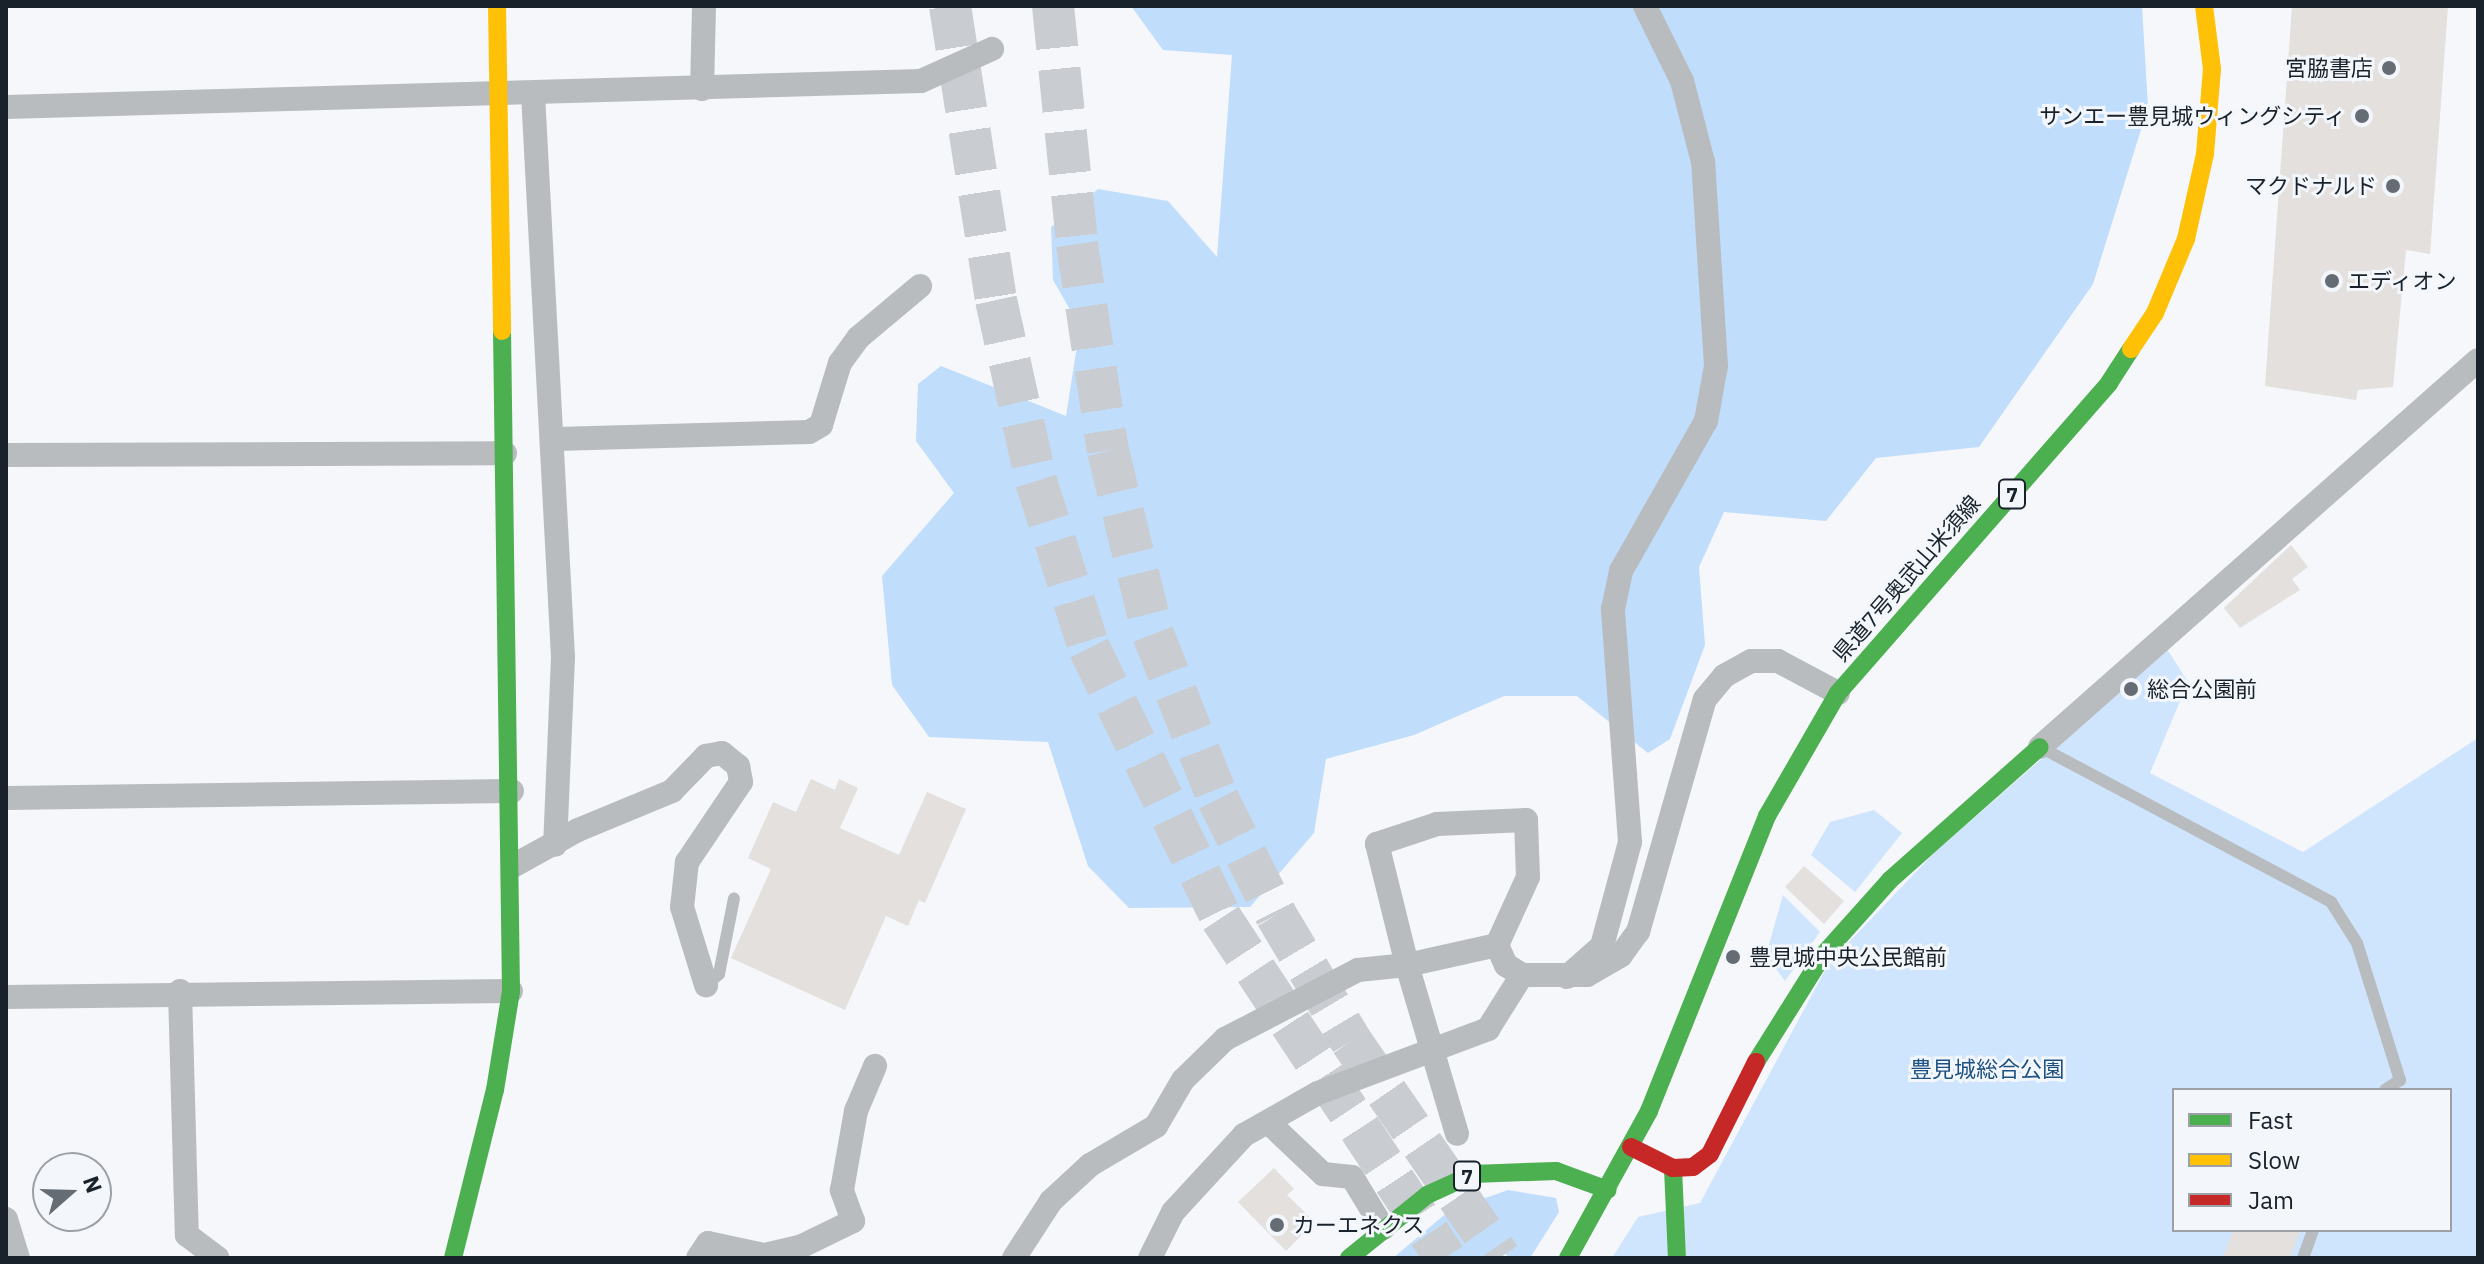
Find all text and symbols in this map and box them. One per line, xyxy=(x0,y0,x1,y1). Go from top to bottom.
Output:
place label: 宮脇書店 xyxy=(2285,55,2373,81)
marker: 宮脇書店 xyxy=(2380,59,2398,77)
place label: サンエー豊見城ウィングシティ xyxy=(2038,103,2346,129)
marker: サンエー豊見城ウィングシティ xyxy=(2353,107,2371,125)
place label: マクドナルド xyxy=(2245,173,2377,199)
marker: マクドナルド xyxy=(2384,177,2402,195)
place label: エディオン xyxy=(2348,268,2458,294)
marker: エディオン xyxy=(2323,272,2341,290)
road number: 7 xyxy=(1998,478,2026,510)
street label: 県道7号奥武山米須線 xyxy=(1827,490,1985,666)
place label: 総合公園前 xyxy=(2147,676,2257,702)
marker: 総合公園前 xyxy=(2122,680,2140,698)
place label: 豊見城中央公民館前 xyxy=(1749,944,1947,970)
marker: 豊見城中央公民館前 xyxy=(1724,948,1742,966)
park label: 豊見城総合公園 xyxy=(1910,1056,2064,1082)
legend xyxy=(2172,1088,2452,1232)
text: Fast xyxy=(2248,1104,2293,1136)
text: Slow xyxy=(2248,1144,2300,1176)
north arrow xyxy=(32,1152,112,1232)
road number: 7 xyxy=(1453,1160,1481,1192)
text: N xyxy=(77,1172,109,1197)
text: Jam xyxy=(2248,1184,2294,1216)
place label: カーエネクス xyxy=(1293,1212,1425,1238)
marker: カーエネクス xyxy=(1268,1216,1286,1234)

